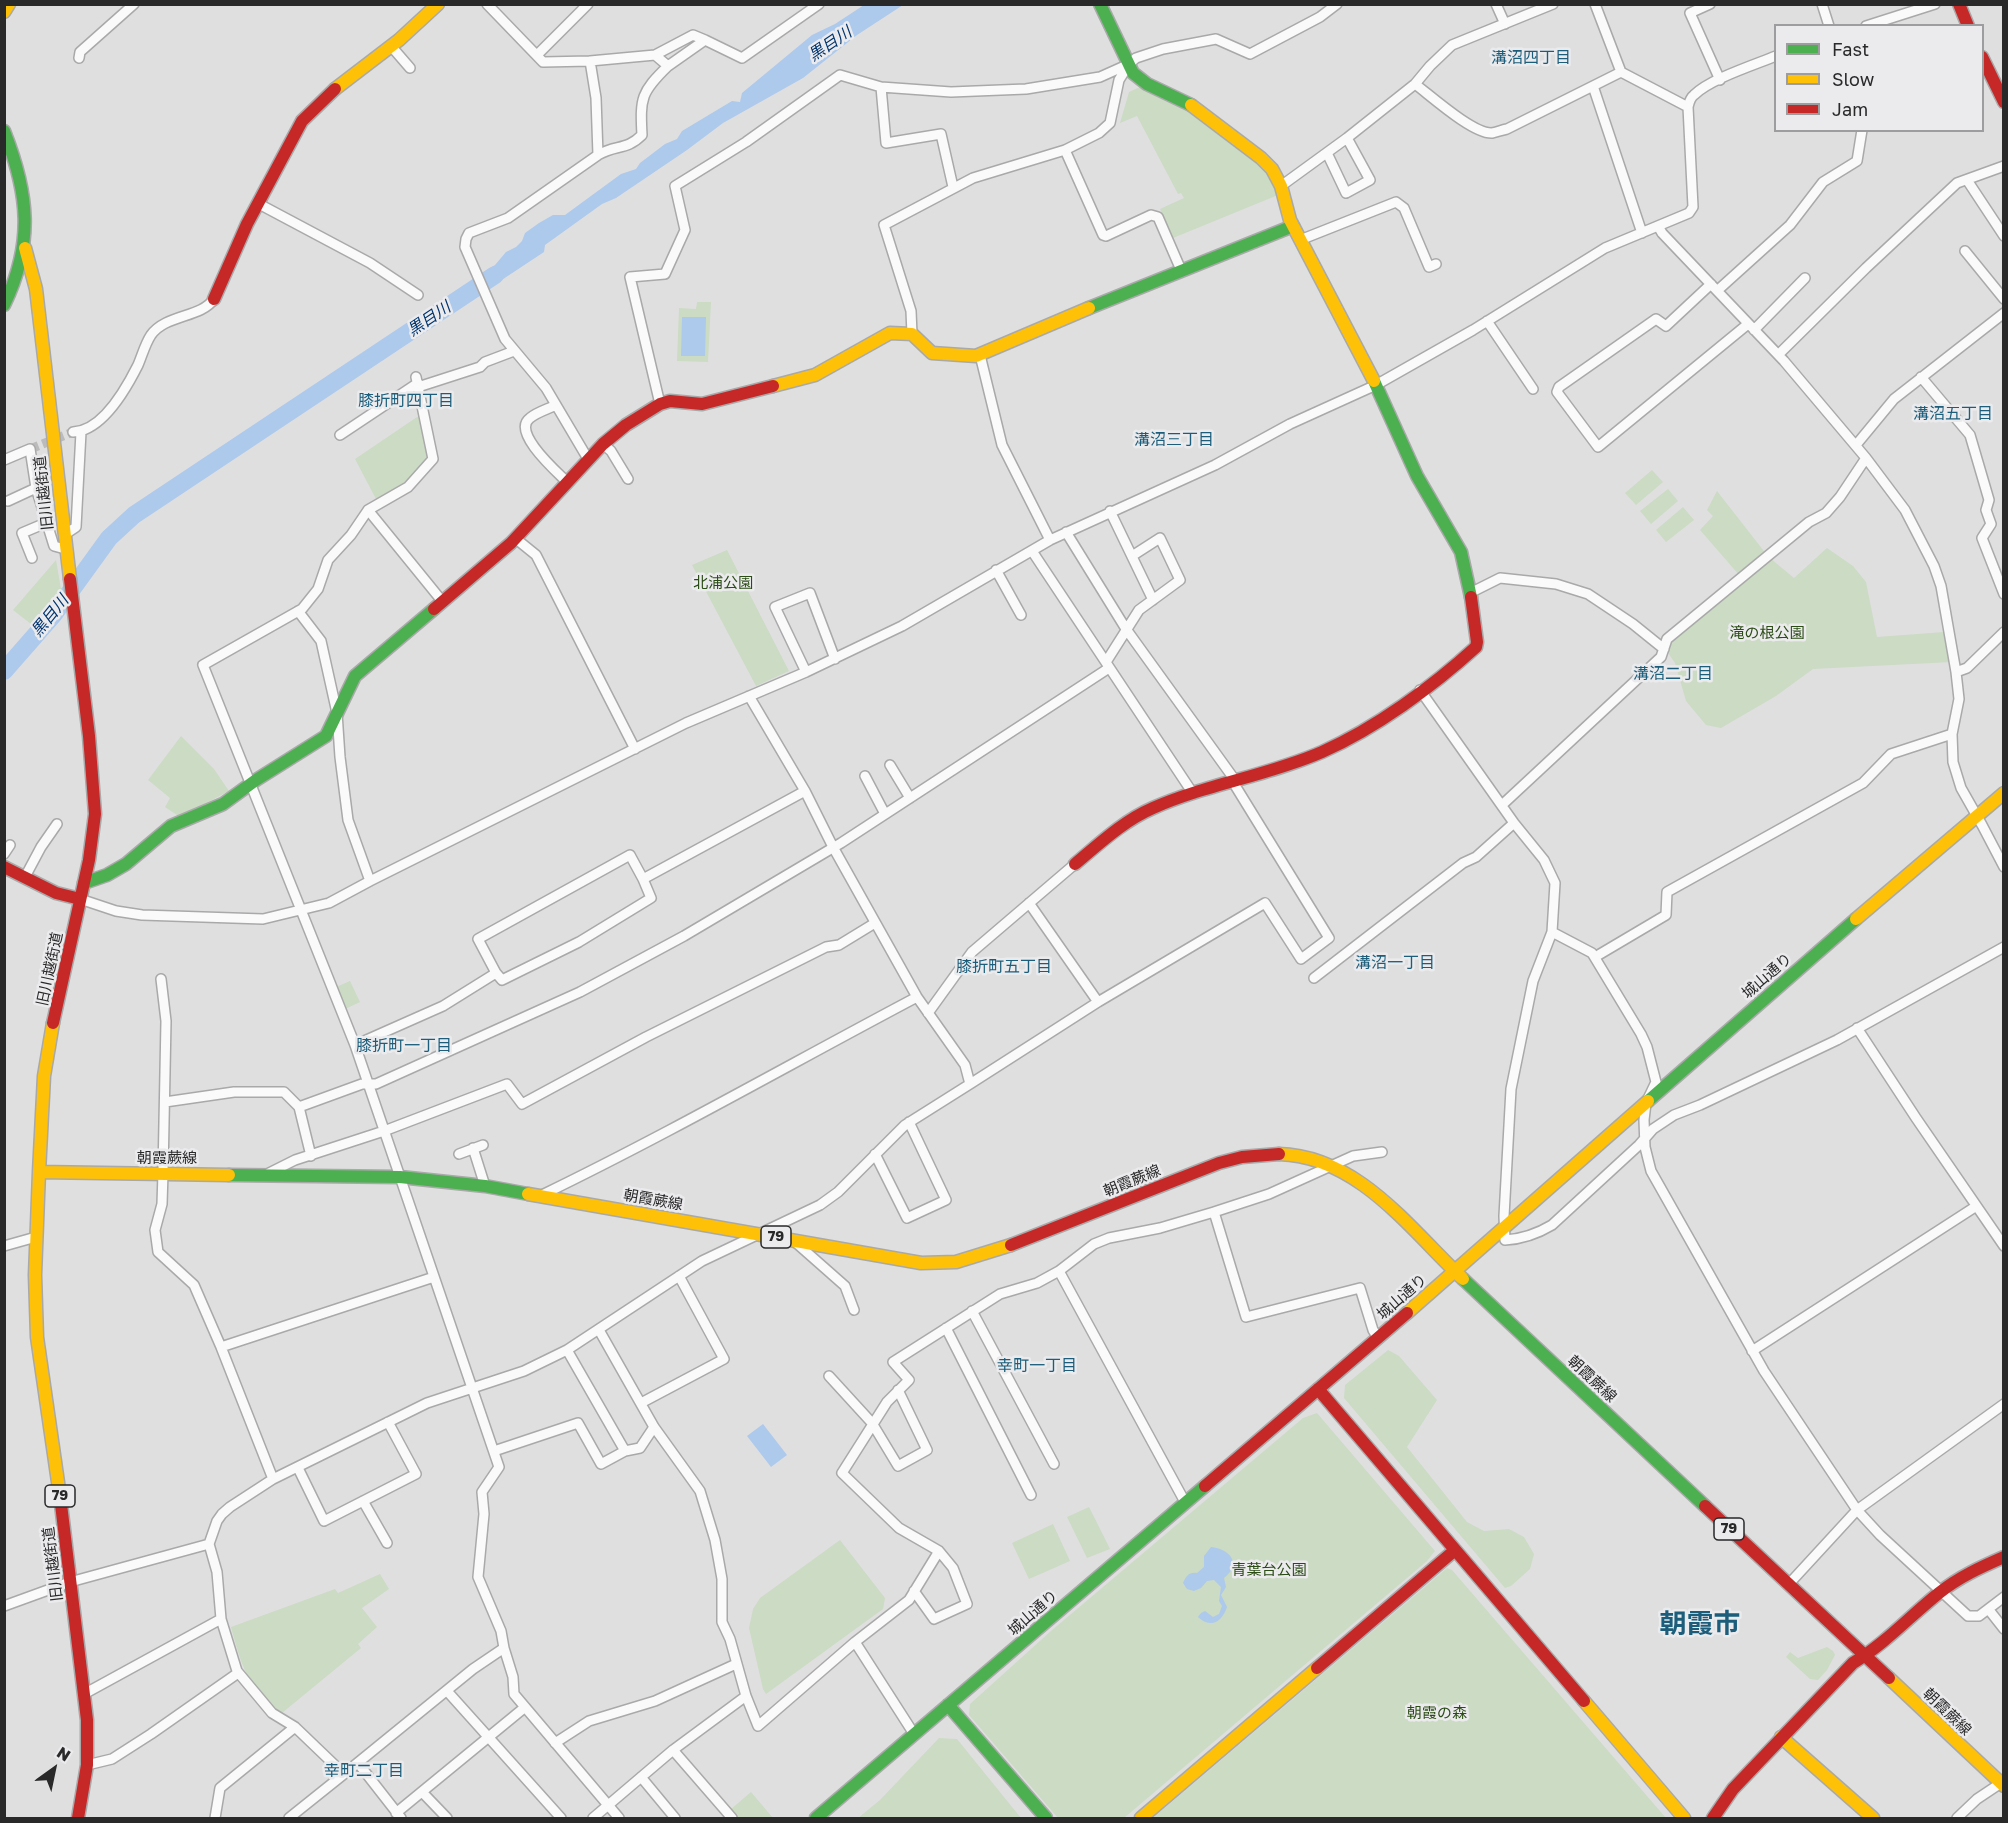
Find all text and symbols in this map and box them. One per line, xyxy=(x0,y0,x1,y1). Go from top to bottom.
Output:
water label: 黒目川 xyxy=(805,23,855,65)
legend xyxy=(1774,24,1984,132)
text: Fast xyxy=(1832,38,1869,60)
district label: 溝沼四丁目 xyxy=(1491,48,1571,68)
text: Slow xyxy=(1832,68,1874,90)
text: Jam xyxy=(1832,98,1868,120)
water label: 黒目川 xyxy=(404,298,454,340)
district label: 膝折町四丁目 xyxy=(358,391,454,411)
district label: 溝沼五丁目 xyxy=(1913,404,1993,424)
district label: 溝沼三丁目 xyxy=(1134,430,1214,450)
street label: 旧川越街道 xyxy=(31,455,57,531)
park label: 北浦公園 xyxy=(693,574,753,592)
water label: 黒目川 xyxy=(27,591,73,641)
park label: 滝の根公園 xyxy=(1730,624,1804,642)
district label: 溝沼二丁目 xyxy=(1633,664,1713,684)
street label: 旧川越街道 xyxy=(33,930,67,1008)
street label: 城山通り xyxy=(1738,950,1796,1002)
district label: 溝沼一丁目 xyxy=(1355,953,1435,973)
district label: 膝折町五丁目 xyxy=(956,957,1052,977)
district label: 膝折町一丁目 xyxy=(356,1036,452,1056)
street label: 朝霞蕨線 xyxy=(137,1149,197,1167)
street label: 朝霞蕨線 xyxy=(1101,1161,1163,1201)
street label: 朝霞蕨線 xyxy=(622,1186,684,1214)
road number: 79 xyxy=(761,1226,791,1248)
street label: 城山通り xyxy=(1373,1271,1431,1323)
street label: 朝霞蕨線 xyxy=(1564,1352,1620,1406)
district label: 幸町一丁目 xyxy=(997,1356,1077,1376)
road number: 79 xyxy=(45,1485,75,1507)
road number: 79 xyxy=(1714,1518,1744,1540)
street label: 旧川越街道 xyxy=(39,1526,67,1602)
park label: 青葉台公園 xyxy=(1232,1561,1306,1579)
street label: 城山通り xyxy=(1004,1587,1062,1639)
district label: 朝霞市 xyxy=(1660,1608,1740,1640)
street label: 朝霞蕨線 xyxy=(1919,1685,1975,1739)
park label: 朝霞の森 xyxy=(1407,1704,1467,1722)
north arrow xyxy=(24,1739,84,1799)
text: N xyxy=(53,1742,74,1766)
district label: 幸町二丁目 xyxy=(324,1761,404,1781)

